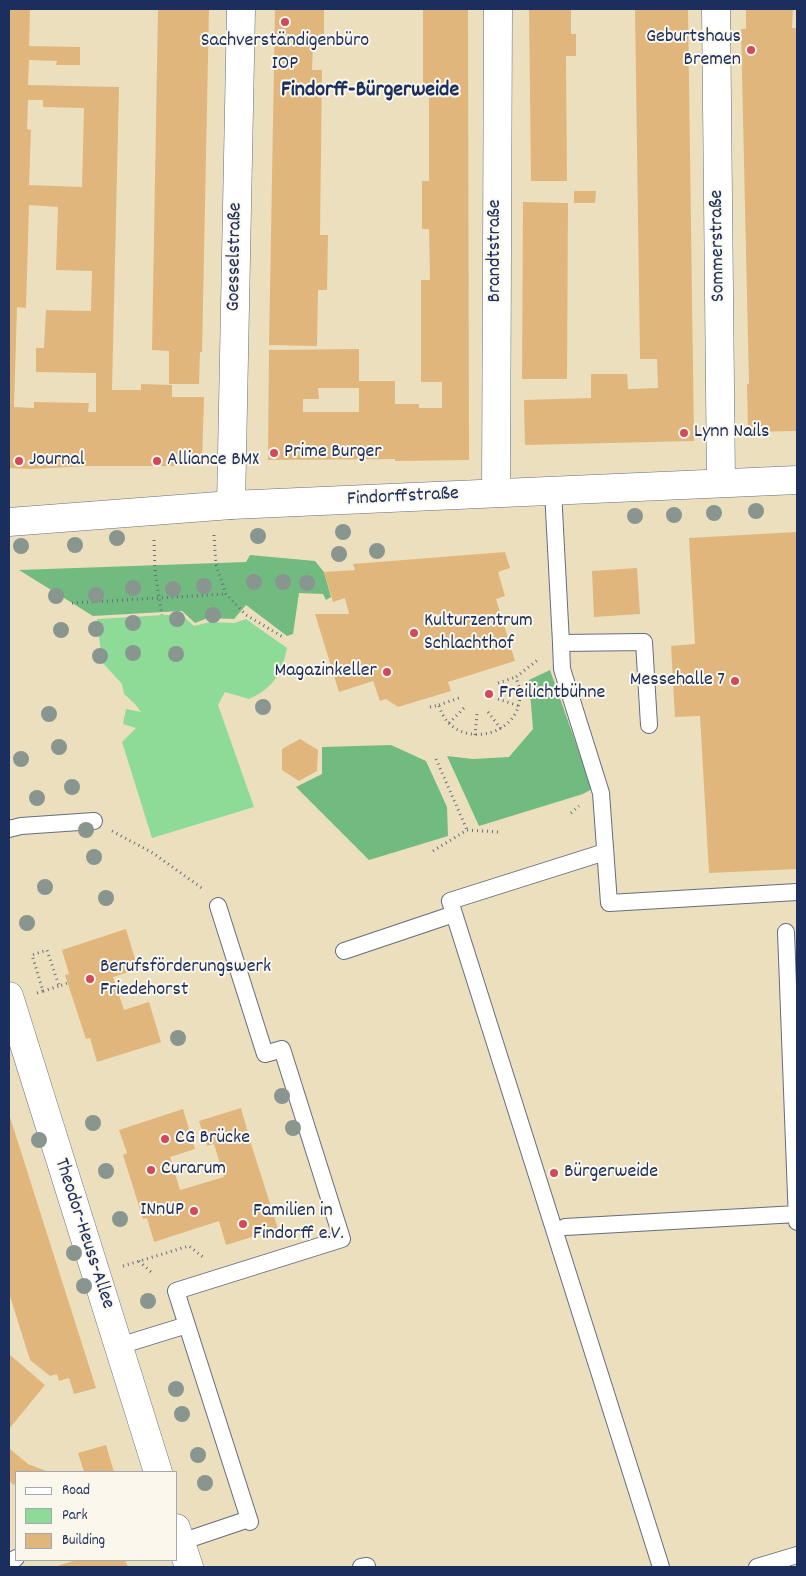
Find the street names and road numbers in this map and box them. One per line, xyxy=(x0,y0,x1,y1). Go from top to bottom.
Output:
street label: Sommerstraße xyxy=(706,190,732,302)
street label: Brandtstraße xyxy=(484,199,508,303)
street label: Goesselstraße xyxy=(223,202,249,312)
street label: Findorffstraße xyxy=(346,483,460,513)
street label: Theodor-Heuss-Allee xyxy=(47,1156,119,1312)

